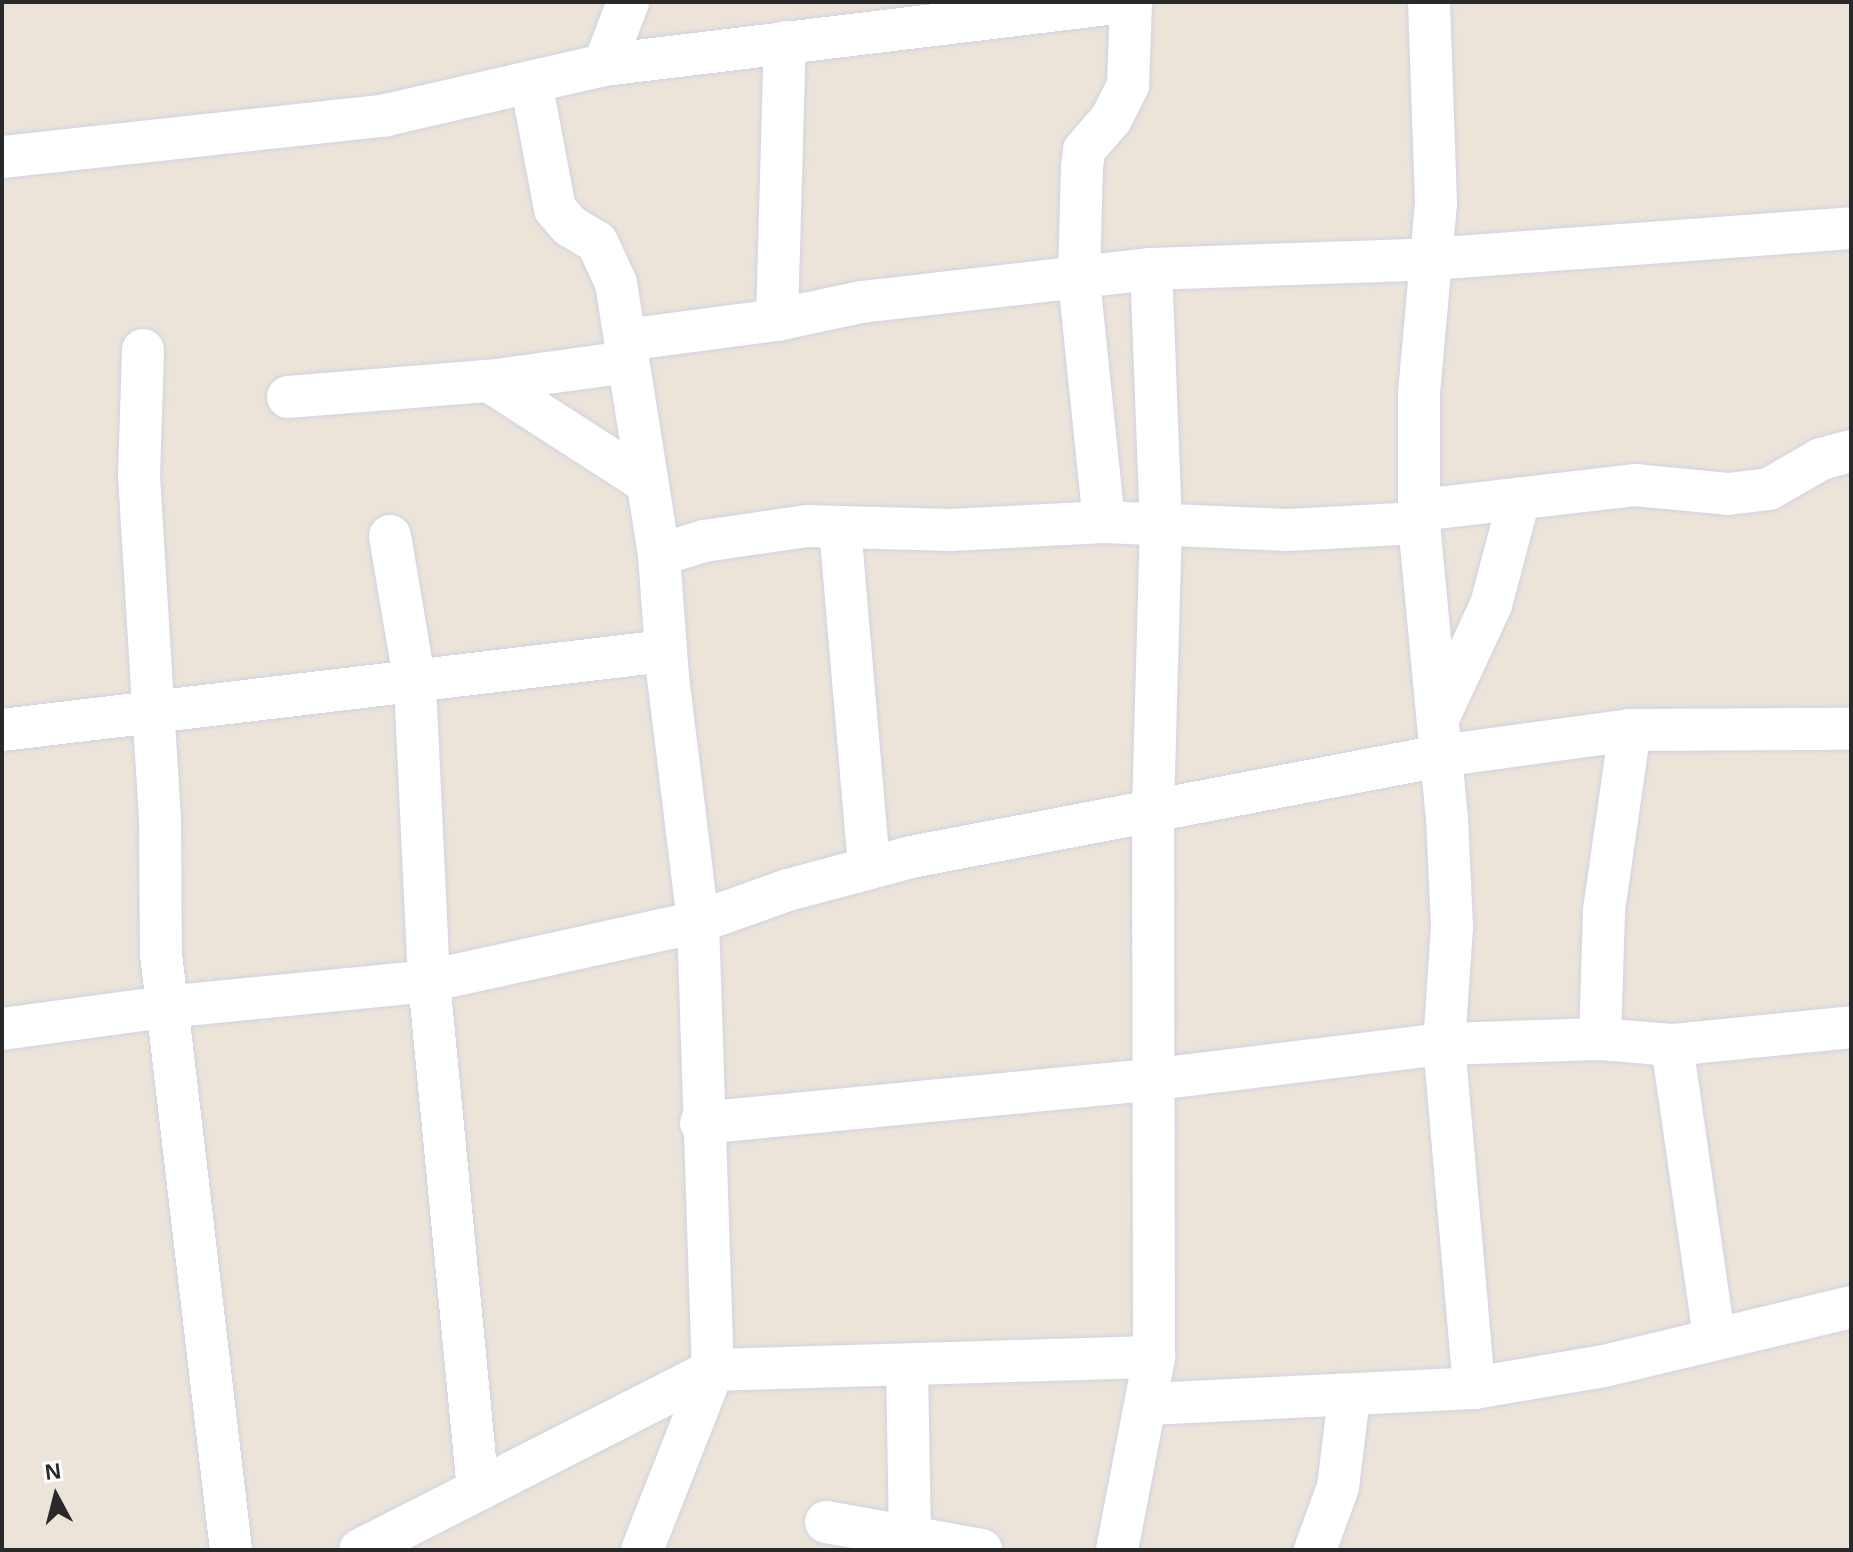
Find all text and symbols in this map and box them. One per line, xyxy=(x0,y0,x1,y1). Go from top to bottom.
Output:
north arrow xyxy=(16,1456,96,1536)
text: N xyxy=(44,1458,62,1485)

